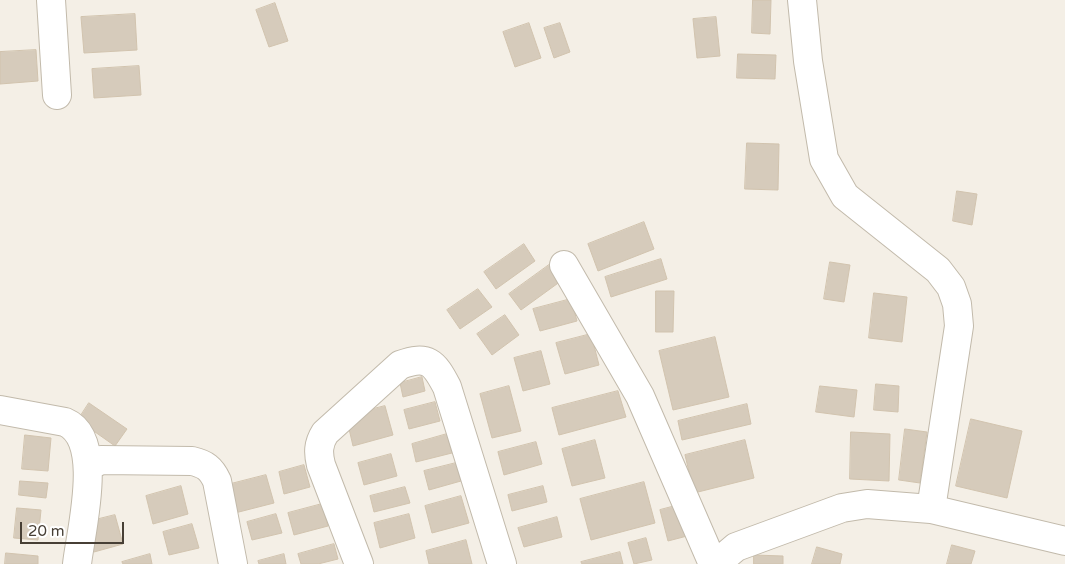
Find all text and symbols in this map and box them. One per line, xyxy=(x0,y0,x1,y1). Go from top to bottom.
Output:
scale bar xyxy=(22,512,126,544)
text: 20 m xyxy=(28,522,65,540)

